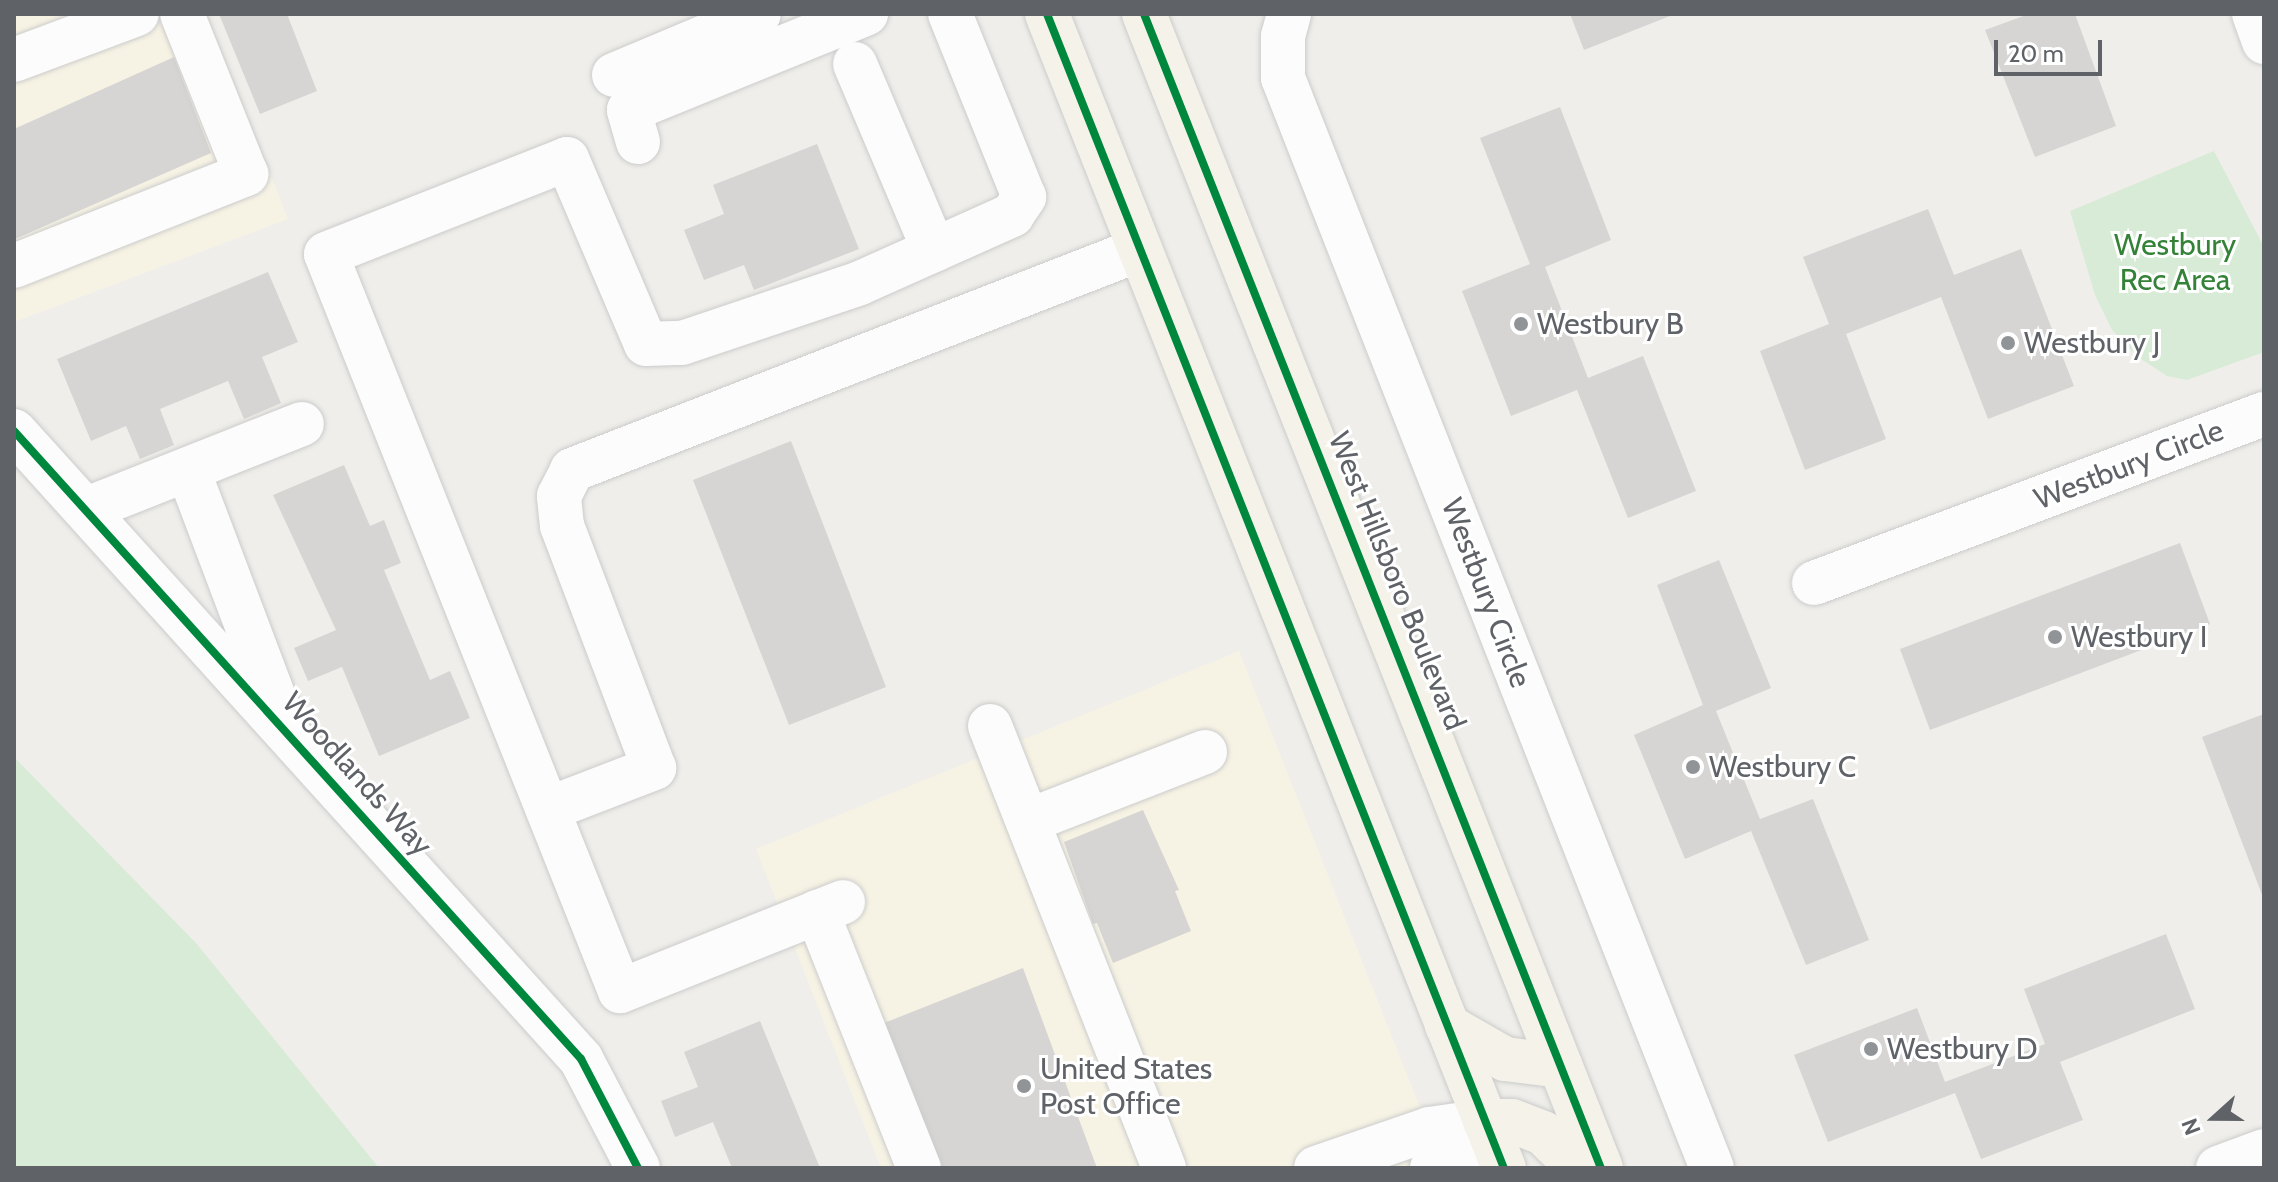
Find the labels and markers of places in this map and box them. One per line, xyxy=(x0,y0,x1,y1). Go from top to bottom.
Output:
place label: Westbury B xyxy=(1537,306,1684,342)
marker: Westbury B xyxy=(1512,315,1530,333)
place label: Westbury J xyxy=(2024,325,2160,361)
marker: Westbury J xyxy=(1999,334,2017,352)
place label: Westbury I xyxy=(2071,619,2207,655)
marker: Westbury I xyxy=(2046,628,2064,646)
place label: Westbury C xyxy=(1709,749,1856,785)
marker: Westbury C xyxy=(1684,758,1702,776)
place label: Westbury D xyxy=(1887,1031,2038,1067)
marker: Westbury D xyxy=(1862,1040,1880,1058)
place label: United States Post Office xyxy=(1040,1051,1212,1122)
marker: United States Post Office xyxy=(1015,1077,1033,1095)

